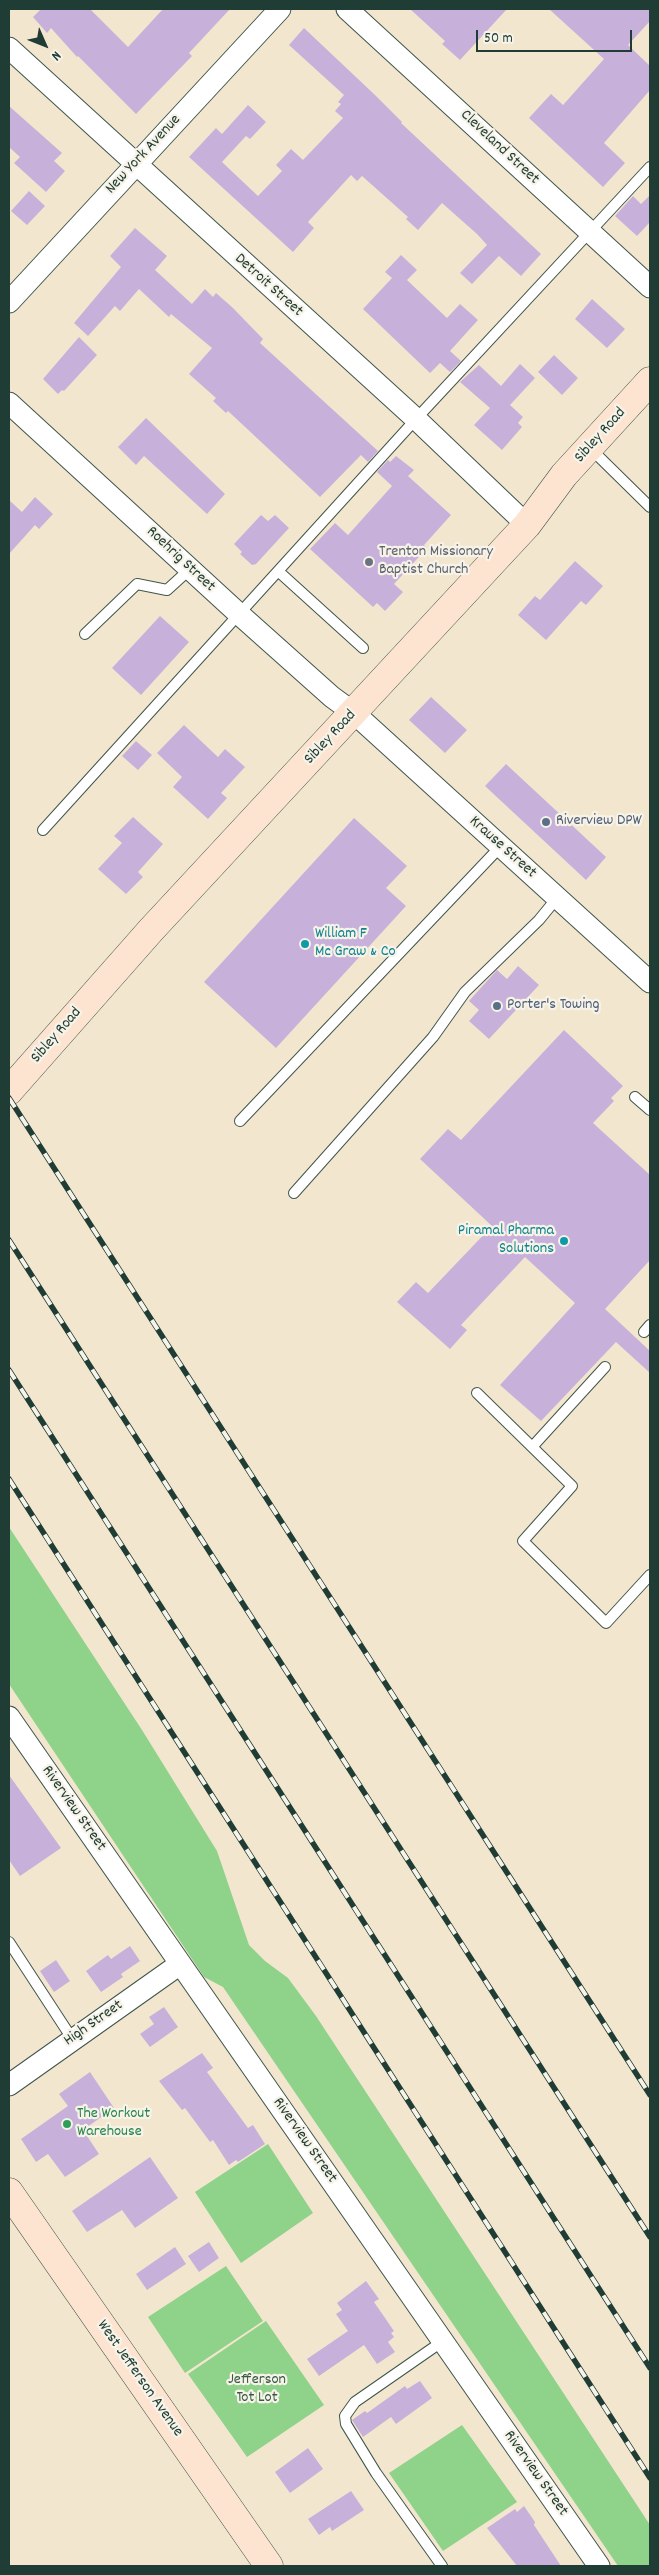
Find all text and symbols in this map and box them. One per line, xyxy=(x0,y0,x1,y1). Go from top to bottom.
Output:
north arrow xyxy=(20,20,70,70)
scale bar xyxy=(479,20,635,52)
text: 50 m xyxy=(484,28,513,50)
text: N xyxy=(46,46,65,65)
street label: Cleveland Street xyxy=(455,106,543,190)
street label: New York Avenue xyxy=(102,111,186,199)
street label: Detroit Street xyxy=(230,250,306,322)
street label: Sibley Road xyxy=(571,404,631,468)
street label: Roehrig Street xyxy=(141,523,219,597)
place label: Trenton Missionary Baptist Church xyxy=(379,543,493,581)
marker: Trenton Missionary Baptist Church xyxy=(363,556,375,568)
street label: Sibley Road xyxy=(301,707,361,769)
place label: Riverview DPW xyxy=(556,812,642,832)
street label: Krause Street xyxy=(464,813,540,883)
marker: Riverview DPW xyxy=(540,816,552,828)
place label: William F Mc Graw & Co xyxy=(315,925,396,963)
marker: William F Mc Graw & Co xyxy=(299,938,311,950)
place label: Porter's Towing xyxy=(507,996,599,1016)
marker: Porter's Towing xyxy=(491,1000,503,1012)
street label: Sibley Road xyxy=(28,1004,86,1068)
place label: Piramal Pharma Solutions xyxy=(458,1222,554,1260)
marker: Piramal Pharma Solutions xyxy=(558,1235,570,1247)
street label: Riverview Street xyxy=(36,1763,110,1855)
street label: High Street xyxy=(61,1997,127,2051)
street label: Riverview Street xyxy=(267,2095,341,2187)
place label: The Workout Warehouse xyxy=(77,2105,150,2143)
marker: The Workout Warehouse xyxy=(61,2118,73,2130)
street label: West Jefferson Avenue xyxy=(92,2317,186,2441)
park label: Jefferson Tot Lot xyxy=(228,2371,286,2409)
street label: Riverview Street xyxy=(498,2428,572,2520)

